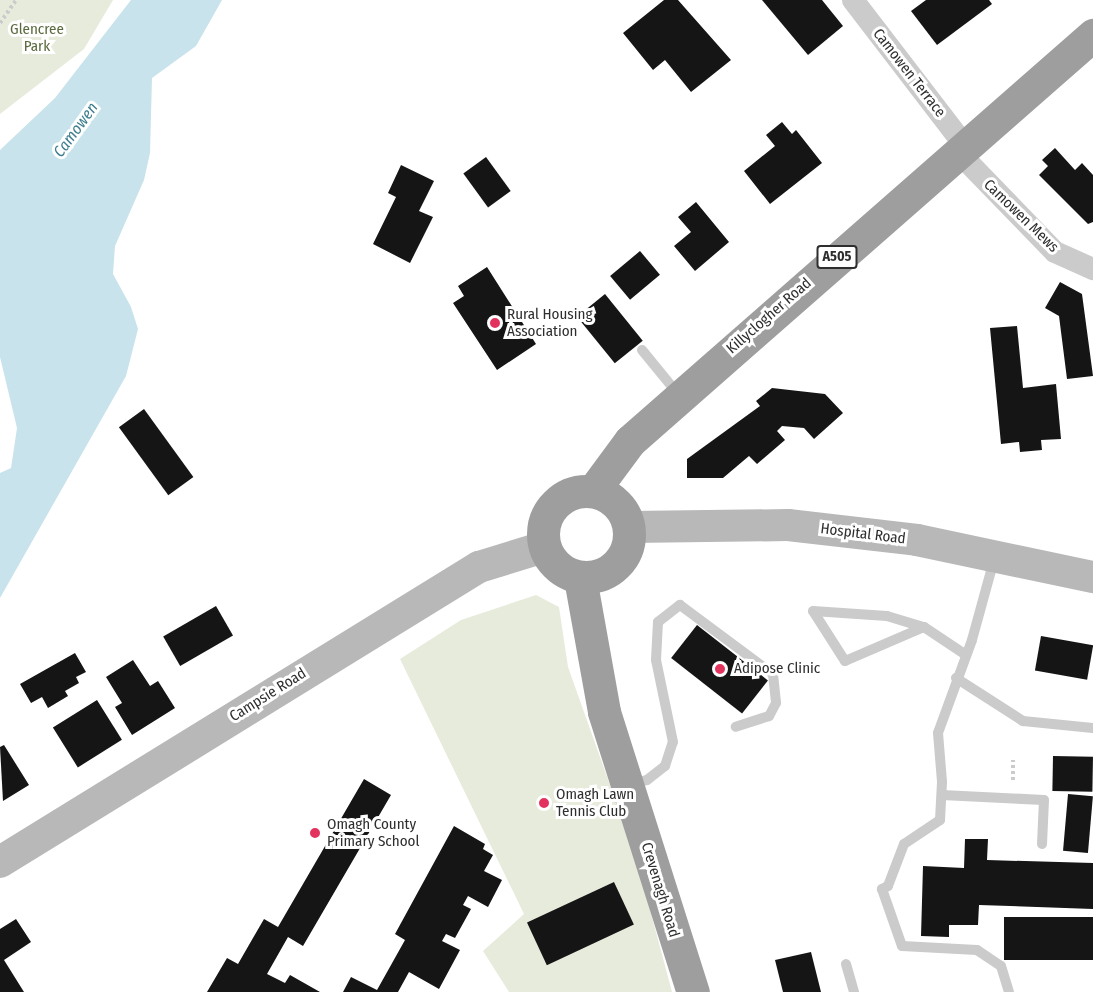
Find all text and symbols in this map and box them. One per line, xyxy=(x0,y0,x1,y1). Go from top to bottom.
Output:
park label: Glencree Park xyxy=(10,20,64,55)
street label: Camowen Terrace xyxy=(869,25,949,121)
water label: Camowen xyxy=(50,99,102,161)
street label: Camowen Mews xyxy=(980,176,1062,256)
road number: A505 xyxy=(816,246,858,268)
street label: Killyclogher Road xyxy=(723,274,815,358)
place label: Rural Housing Association xyxy=(507,305,592,340)
marker: Rural Housing Association xyxy=(488,316,502,330)
street label: Hospital Road xyxy=(819,520,907,548)
marker: Adipose Clinic xyxy=(711,660,729,678)
place label: Adipose Clinic xyxy=(734,660,820,678)
street label: Campsie Road xyxy=(227,664,309,726)
place label: Omagh Lawn Tennis Club xyxy=(556,785,634,820)
marker: Omagh Lawn Tennis Club xyxy=(537,796,551,810)
place label: Omagh County Primary School xyxy=(327,815,419,850)
marker: Omagh County Primary School xyxy=(308,826,322,840)
street label: Crevenagh Road xyxy=(637,840,683,940)

